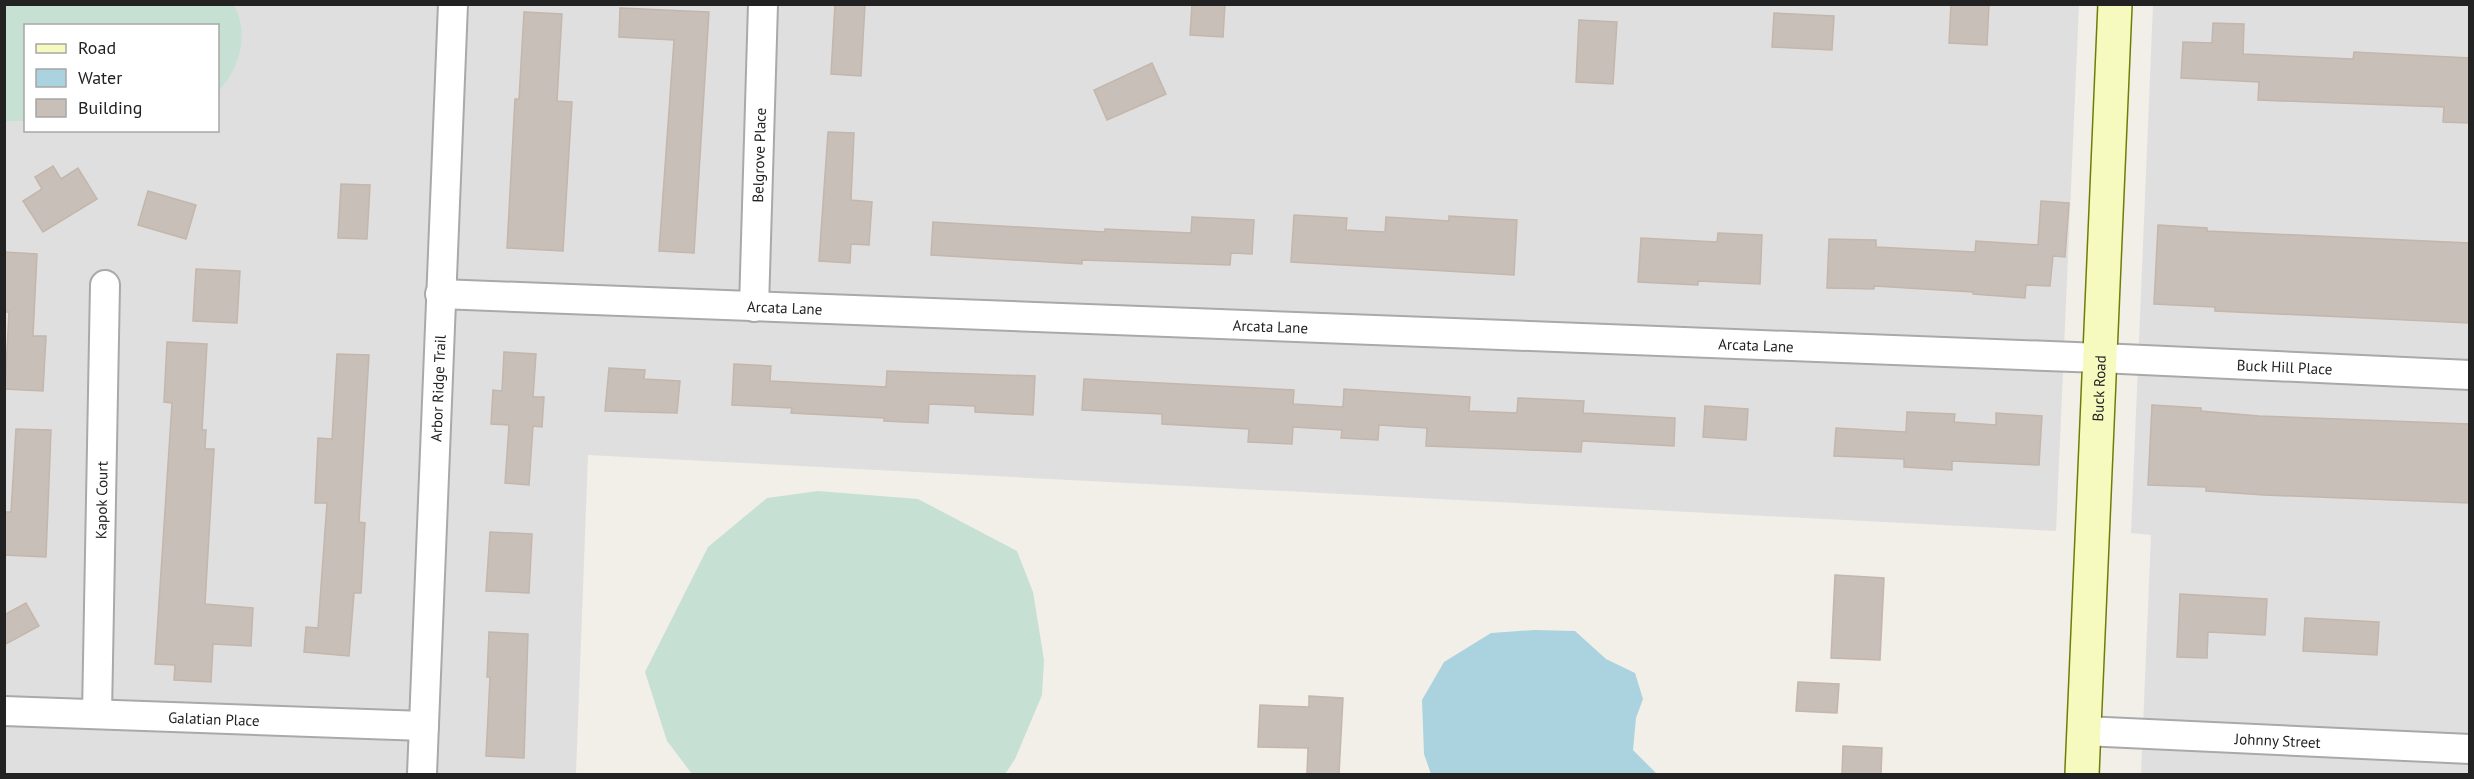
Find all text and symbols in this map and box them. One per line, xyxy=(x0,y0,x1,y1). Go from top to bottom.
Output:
legend xyxy=(24,24,219,132)
text: Road xyxy=(78,36,116,59)
text: Water xyxy=(78,66,122,89)
text: Building xyxy=(78,96,142,119)
street label: Belgrove Place xyxy=(748,107,769,203)
street label: Arcata Lane xyxy=(747,296,823,318)
street label: Arcata Lane xyxy=(1232,315,1308,337)
street label: Arbor Ridge Trail xyxy=(426,334,449,442)
street label: Arcata Lane xyxy=(1718,334,1794,356)
street label: Buck Road xyxy=(2088,355,2109,422)
street label: Buck Hill Place xyxy=(2236,355,2333,378)
street label: Kapok Court xyxy=(91,461,111,539)
street label: Galatian Place xyxy=(168,707,260,730)
street label: Johnny Street xyxy=(2233,728,2321,752)

